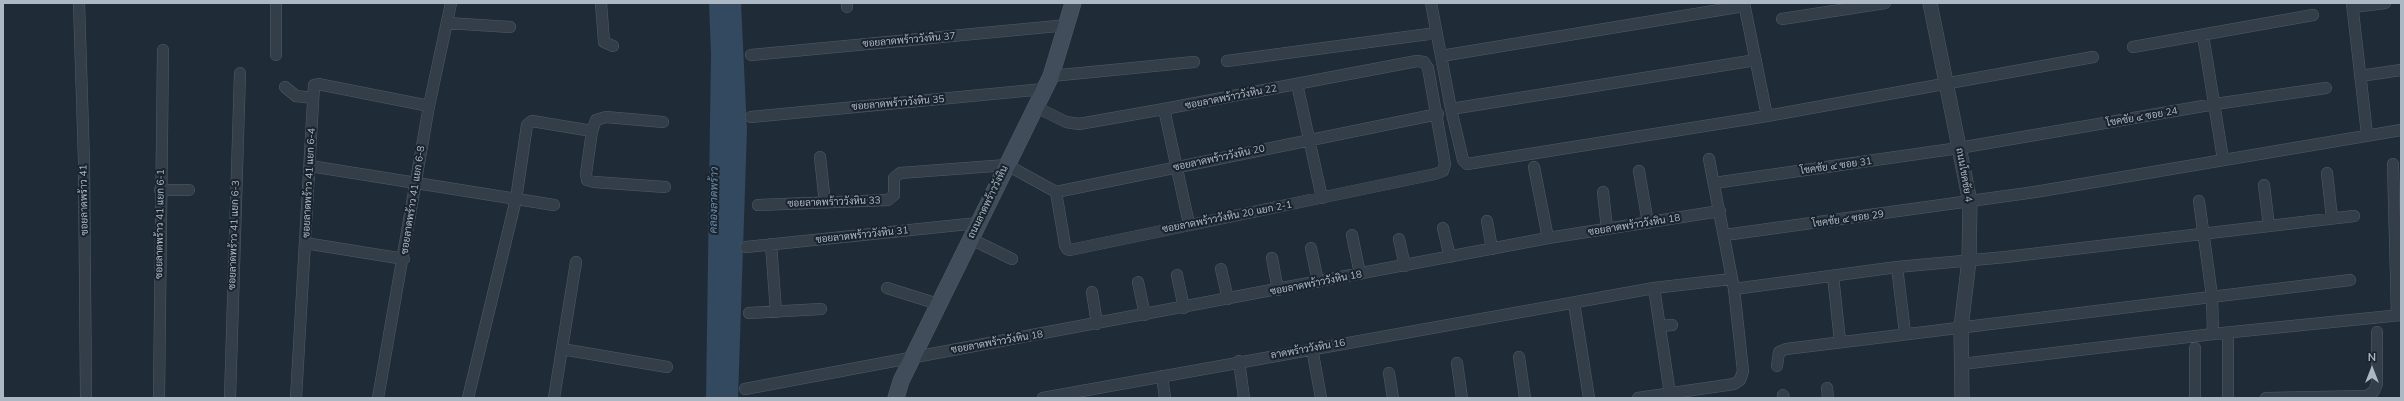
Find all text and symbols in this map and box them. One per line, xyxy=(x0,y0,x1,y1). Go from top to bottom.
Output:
street label: ซอยลาดพร้าววังหิน 37 xyxy=(862,30,956,50)
street label: ซอยลาดพร้าววังหิน 22 xyxy=(1184,82,1278,112)
street label: ซอยลาดพร้าววังหิน 35 xyxy=(851,93,945,113)
street label: โชคชัย ๔ ซอย 24 xyxy=(2105,105,2179,129)
street label: ซอยลาดพร้าว 41 แยก 6-4 xyxy=(300,128,318,238)
street label: ซอยลาดพร้าววังหิน 20 xyxy=(1172,142,1266,174)
street label: ซอยลาดพร้าว 41 แยก 6-8 xyxy=(398,145,428,255)
street label: ถนนโชคชัย 4 xyxy=(1953,147,1975,203)
street label: โชคชัย ๔ ซอย 31 xyxy=(1800,155,1872,177)
street label: ซอยลาดพร้าว 41 xyxy=(77,164,91,236)
street label: ถนนลาดพร้าววังหิน xyxy=(965,164,1011,240)
water label: คลองลาดพร้าว xyxy=(707,166,721,234)
street label: ซอยลาดพร้าว 41 แยก 6-1 xyxy=(153,169,167,279)
street label: ซอยลาดพร้าว 41 แยก 6-3 xyxy=(226,180,242,290)
street label: ซอยลาดพร้าววังหิน 33 xyxy=(787,194,881,210)
street label: ซอยลาดพร้าววังหิน 20 แยก 2-1 xyxy=(1161,199,1293,235)
street label: โชคชัย ๔ ซอย 29 xyxy=(1812,208,1884,230)
street label: ซอยลาดพร้าววังหิน 18 xyxy=(1587,212,1681,238)
street label: ซอยลาดพร้าววังหิน 31 xyxy=(815,224,909,246)
street label: ซอยลาดพร้าววังหิน 18 xyxy=(1269,268,1363,298)
street label: ซอยลาดพร้าววังหิน 18 xyxy=(950,328,1044,356)
street label: ลาดพร้าววังหิน 16 xyxy=(1270,337,1346,361)
north arrow xyxy=(2352,349,2392,389)
text: N xyxy=(2368,350,2376,364)

